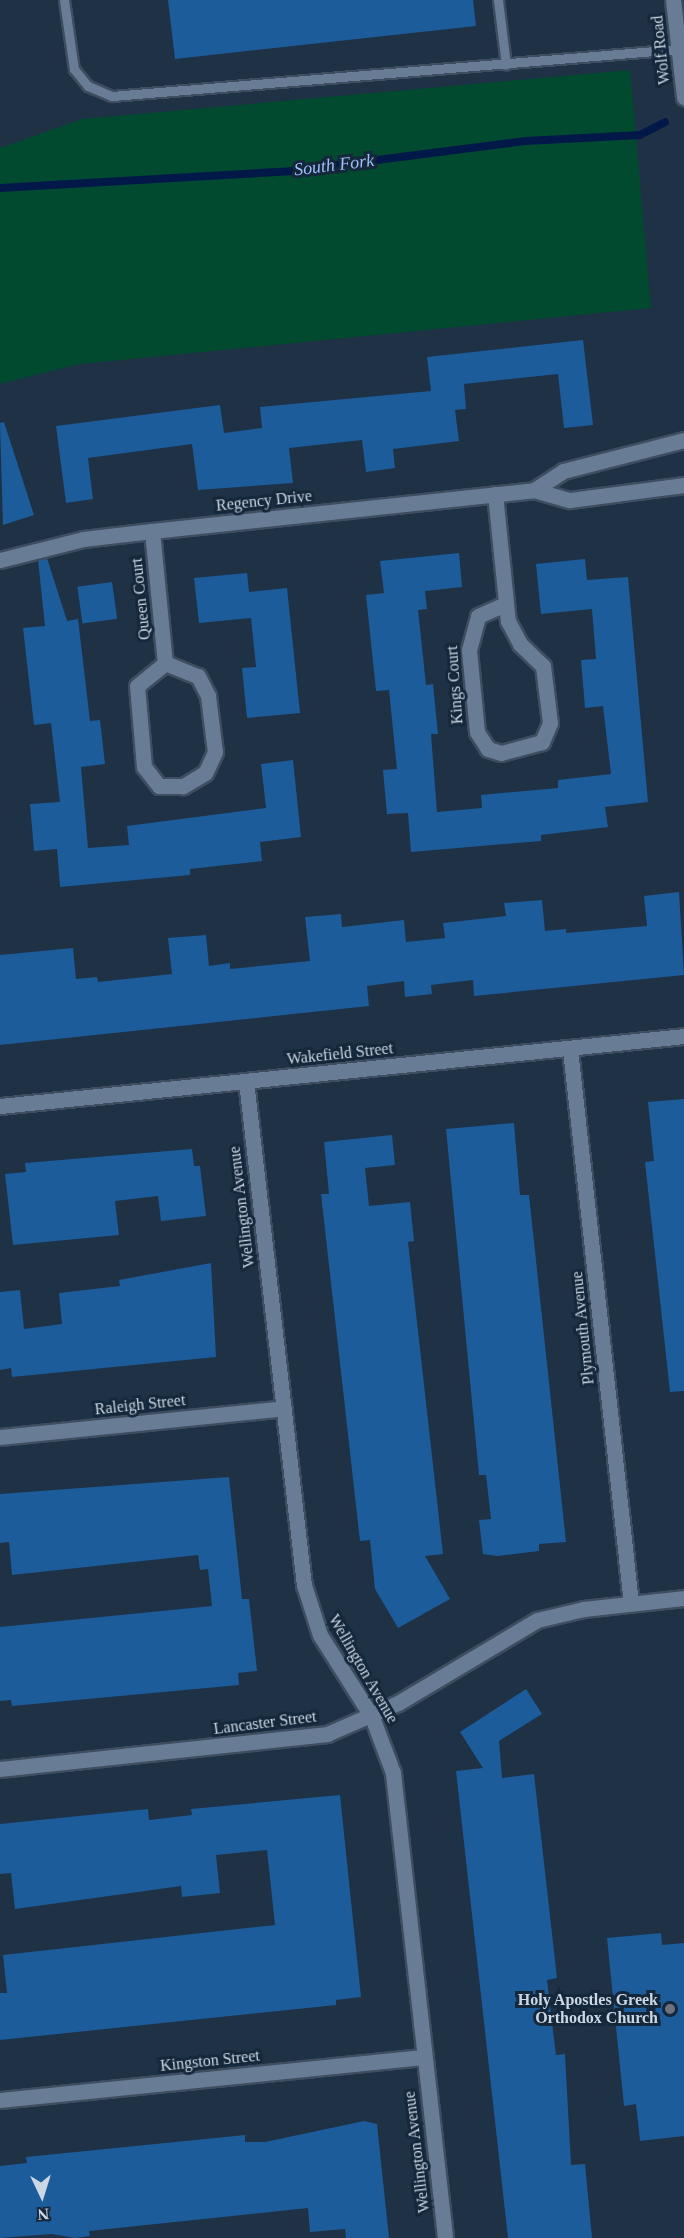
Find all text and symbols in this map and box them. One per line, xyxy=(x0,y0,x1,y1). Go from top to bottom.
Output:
street label: Wolf Road xyxy=(648,15,674,85)
water label: South Fork xyxy=(293,149,375,181)
street label: Regency Drive xyxy=(215,486,313,516)
street label: Queen Court xyxy=(127,557,155,641)
street label: Kings Court xyxy=(443,645,467,725)
street label: Wakefield Street xyxy=(286,1039,394,1069)
street label: Wellington Avenue xyxy=(225,1145,259,1269)
street label: Plymouth Avenue xyxy=(567,1270,599,1386)
street label: Raleigh Street xyxy=(94,1391,186,1419)
street label: Wellington Avenue xyxy=(324,1611,402,1727)
street label: Lancaster Street xyxy=(212,1707,318,1739)
place label: Holy Apostles Greek Orthodox Church xyxy=(517,1990,658,2028)
marker: Holy Apostles Greek Orthodox Church xyxy=(663,2002,677,2016)
street label: Kingston Street xyxy=(159,2046,261,2076)
street label: Wellington Avenue xyxy=(400,2090,434,2214)
north arrow xyxy=(12,2166,72,2226)
text: N xyxy=(37,2206,50,2223)

